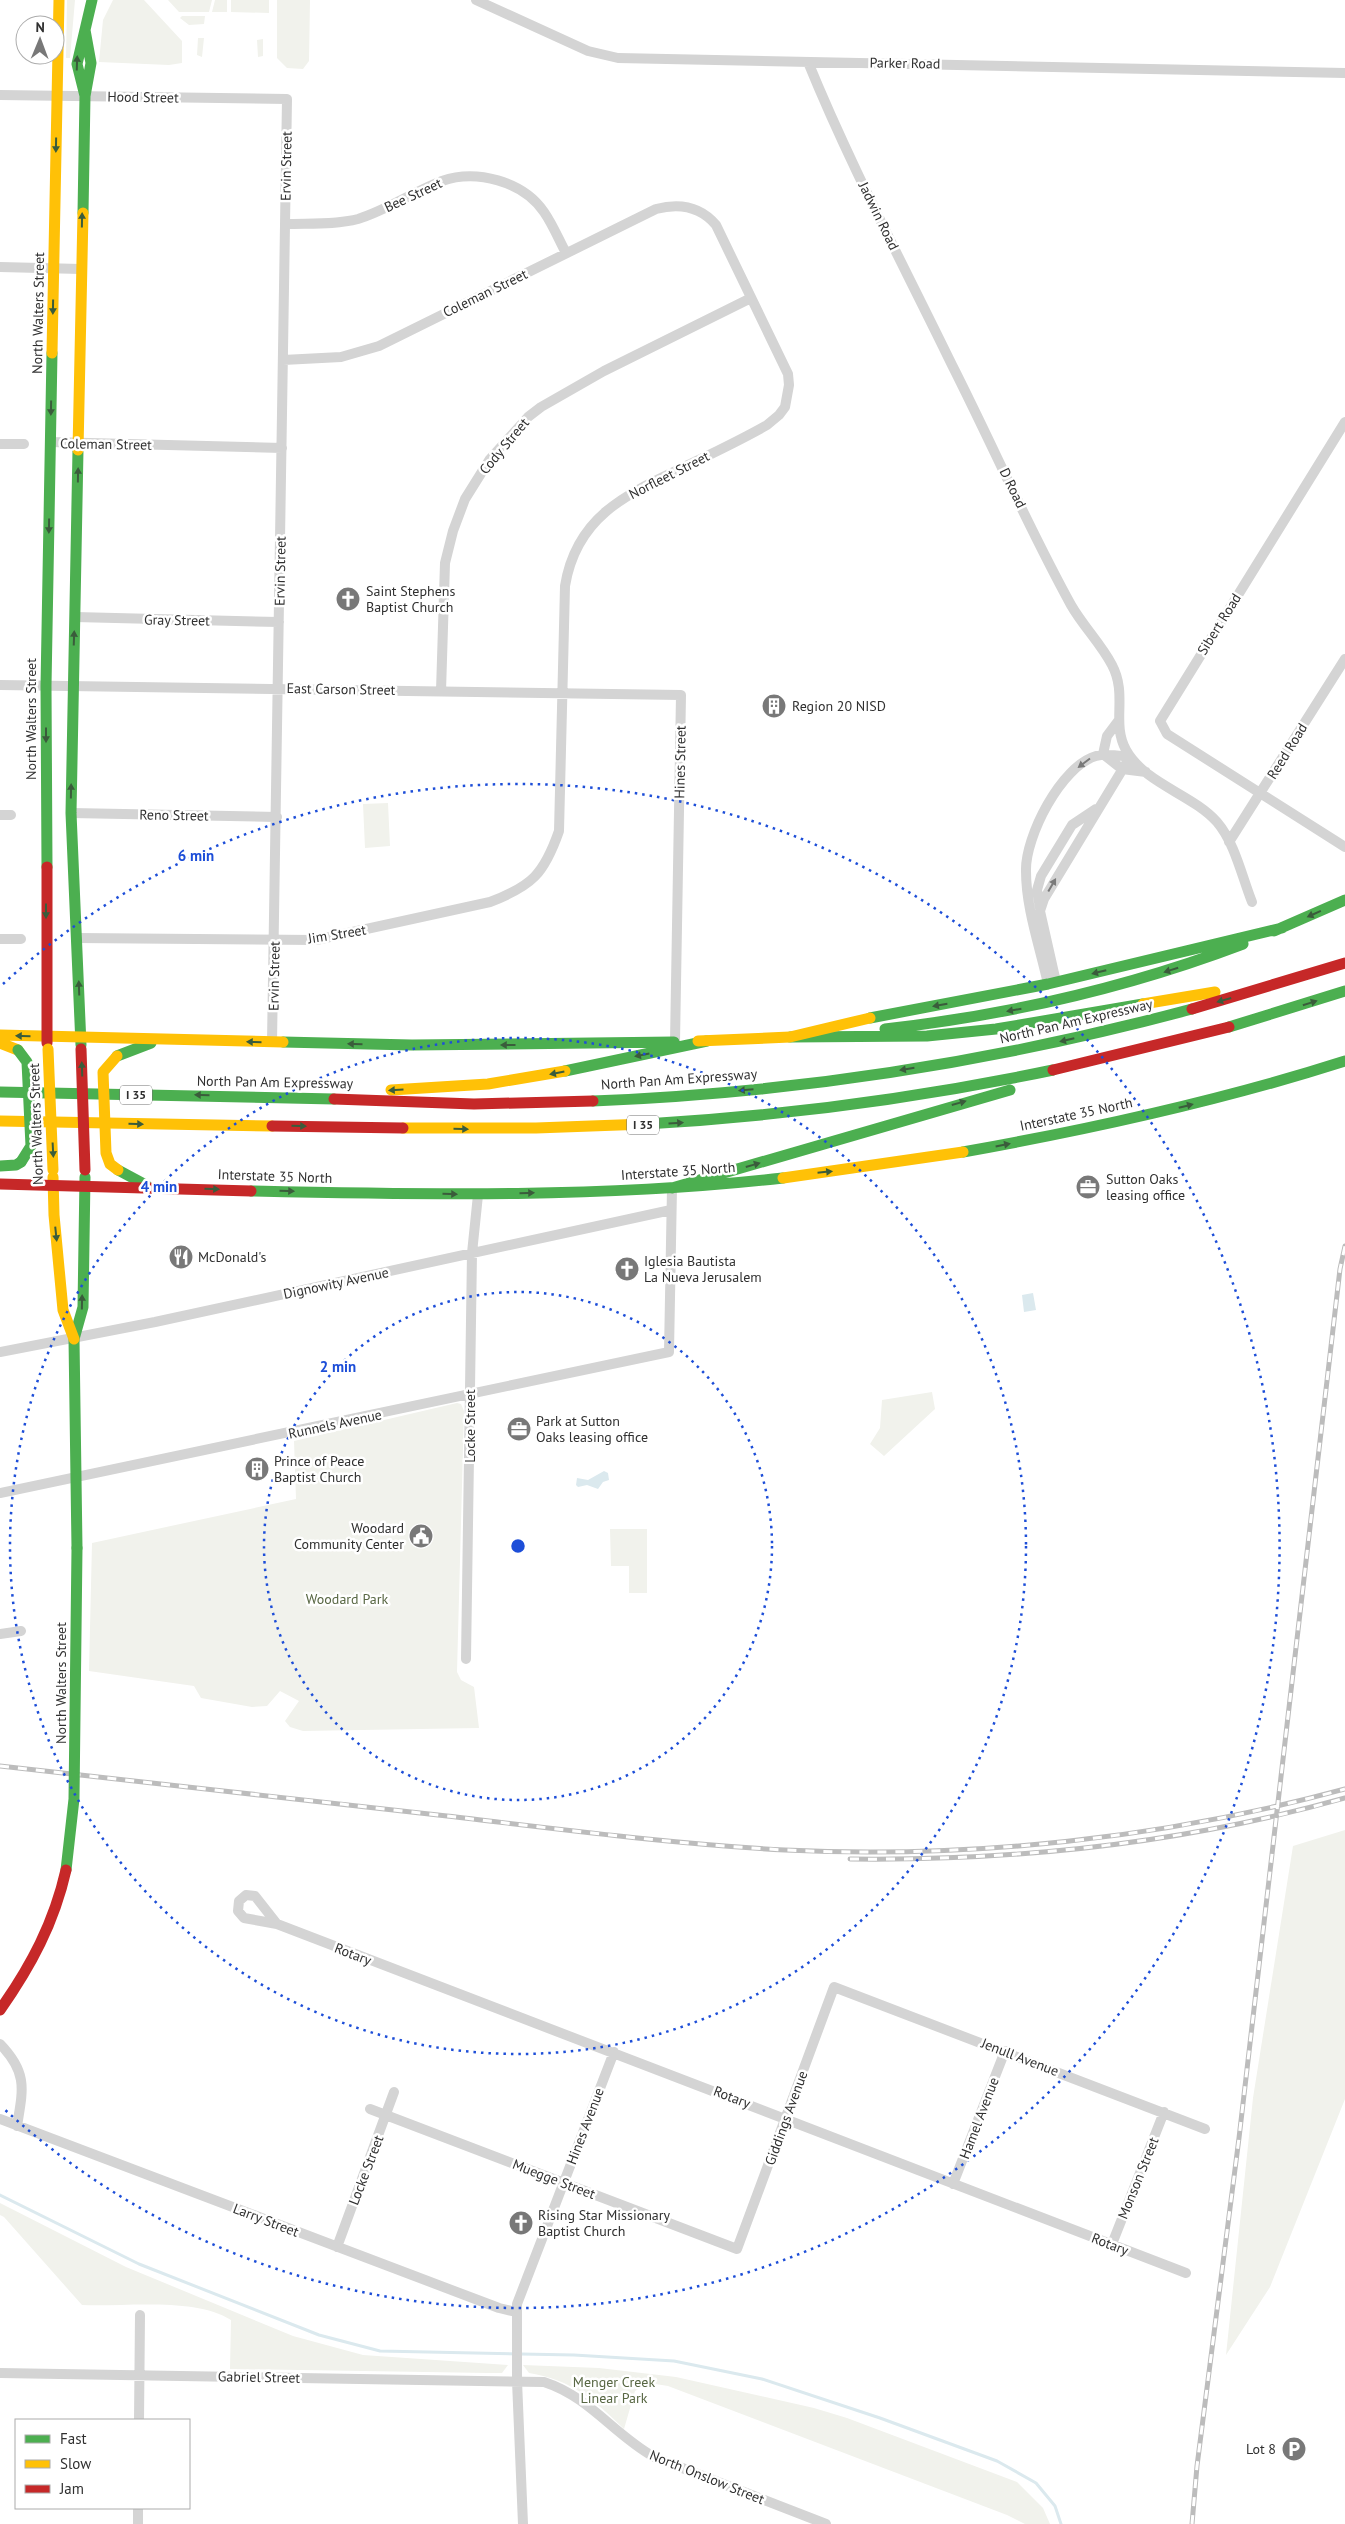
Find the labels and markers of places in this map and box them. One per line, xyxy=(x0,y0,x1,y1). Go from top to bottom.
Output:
place label: Saint Stephens Baptist Church xyxy=(366,582,455,616)
church icon: Saint Stephens Baptist Church xyxy=(335,586,361,612)
building icon: Region 20 NISD xyxy=(761,693,787,719)
place label: Region 20 NISD xyxy=(792,697,886,715)
place label: Sutton Oaks leasing office xyxy=(1106,1170,1185,1204)
office icon: Sutton Oaks leasing office xyxy=(1075,1174,1101,1200)
restaurant icon: McDonald's xyxy=(168,1244,194,1270)
place label: McDonald's xyxy=(198,1248,266,1266)
place label: Iglesia Bautista La Nueva Jerusalem xyxy=(644,1252,762,1286)
church icon: Iglesia Bautista La Nueva Jerusalem xyxy=(614,1256,640,1282)
place label: Park at Sutton Oaks leasing office xyxy=(536,1412,648,1446)
office icon: Park at Sutton Oaks leasing office xyxy=(506,1416,532,1442)
place label: Prince of Peace Baptist Church xyxy=(274,1452,364,1486)
building icon: Prince of Peace Baptist Church xyxy=(244,1456,270,1482)
place label: Woodard Community Center xyxy=(294,1519,404,1553)
public building icon: Woodard Community Center xyxy=(408,1523,434,1549)
centre of rings xyxy=(509,1537,527,1555)
place label: Rising Star Missionary Baptist Church xyxy=(538,2206,670,2240)
church icon: Rising Star Missionary Baptist Church xyxy=(508,2210,534,2236)
parking icon: Lot 8 xyxy=(1281,2436,1307,2462)
place label: Lot 8 xyxy=(1246,2440,1276,2458)

